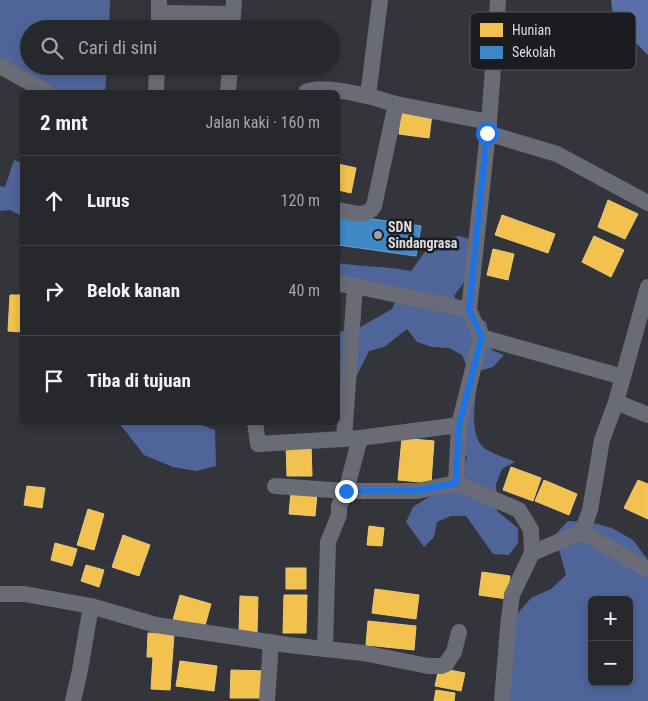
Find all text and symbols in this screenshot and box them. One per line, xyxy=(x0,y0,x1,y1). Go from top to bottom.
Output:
legend xyxy=(470,12,636,70)
search box xyxy=(20,20,340,75)
text: Hunian xyxy=(512,22,551,38)
icon: search xyxy=(38,34,66,62)
text: Cari di sini xyxy=(78,36,157,59)
text: Sekolah xyxy=(512,44,556,60)
text: 2 mnt xyxy=(40,111,88,135)
text: Jalan kaki · 160 m xyxy=(205,113,320,132)
route start xyxy=(476,122,499,145)
icon: ahead xyxy=(40,187,68,215)
text: Lurus xyxy=(87,189,130,212)
text: 120 m xyxy=(281,191,320,210)
place label: SDN Sindangrasa xyxy=(388,219,458,251)
marker: SDN Sindangrasa xyxy=(372,229,384,241)
icon: right xyxy=(40,277,68,305)
text: Belok kanan xyxy=(87,279,180,302)
text: 40 m xyxy=(288,281,320,300)
icon: arrive xyxy=(40,367,68,395)
text: Tiba di tujuan xyxy=(87,369,191,392)
route end xyxy=(335,480,358,503)
map controls xyxy=(588,596,633,686)
button: + xyxy=(588,596,633,641)
button: − xyxy=(588,641,633,686)

